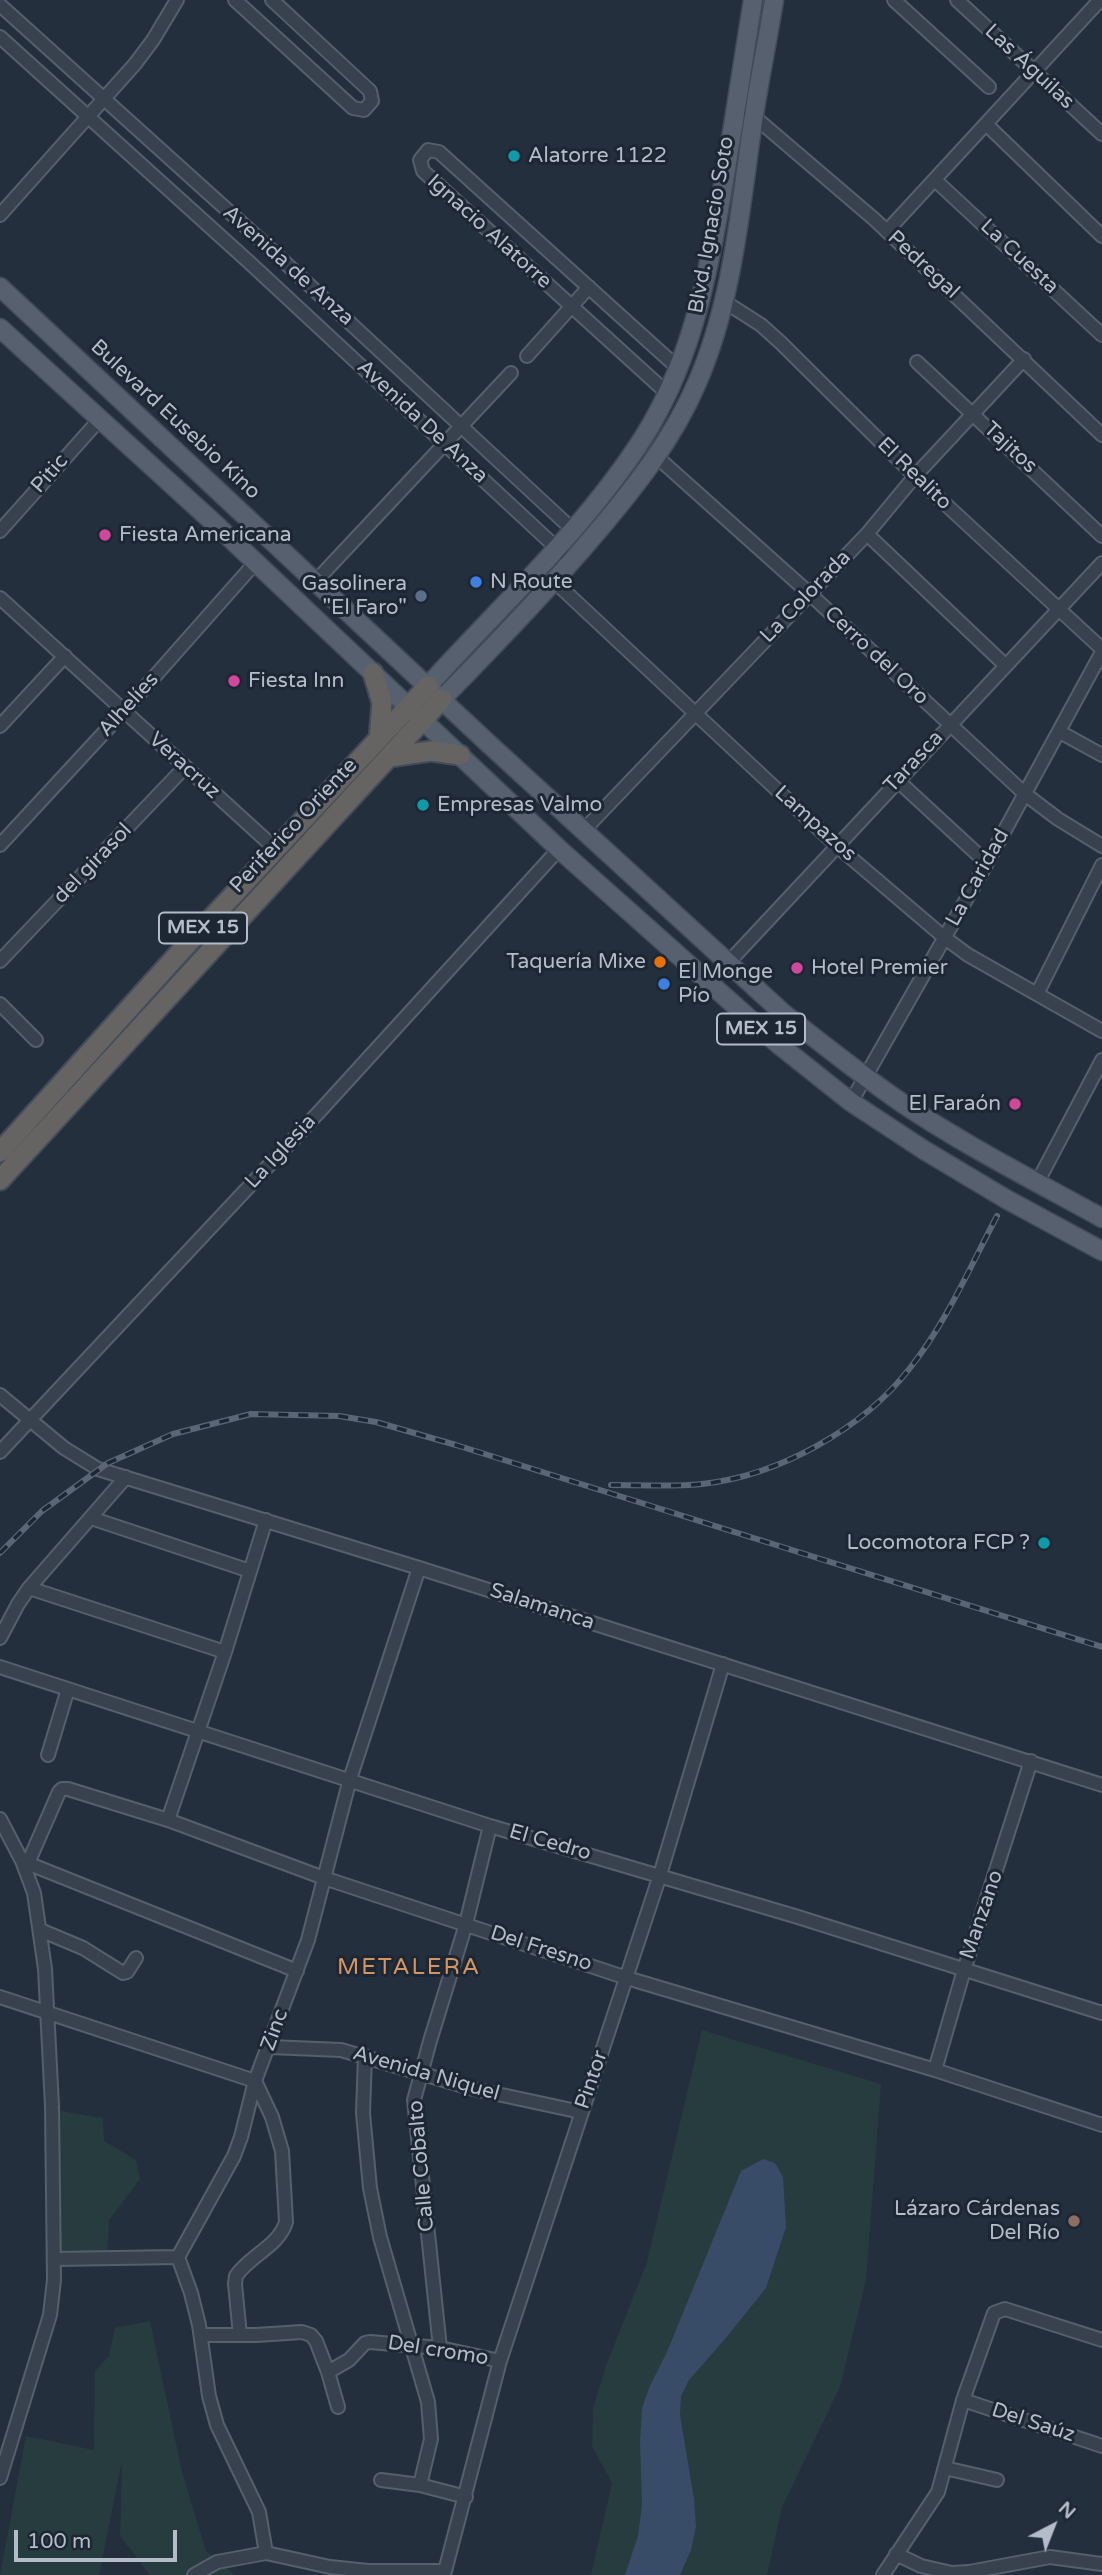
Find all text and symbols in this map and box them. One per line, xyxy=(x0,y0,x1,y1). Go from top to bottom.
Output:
street label: Las Águilas xyxy=(979,19,1079,115)
street label: Blvd. Ignacio Soto xyxy=(684,135,740,315)
place label: Alatorre 1122 xyxy=(528,143,667,169)
marker: Alatorre 1122 xyxy=(506,148,522,164)
street label: Ignacio Alatorre xyxy=(422,170,556,294)
street label: Avenida de Anza xyxy=(217,201,359,331)
street label: La Cuesta xyxy=(974,214,1064,300)
street label: Pedregal xyxy=(882,225,964,305)
street label: Bulevard Eusebio Kino xyxy=(85,335,265,505)
street label: Avenida De Anza xyxy=(351,355,493,489)
street label: Tajitos xyxy=(978,417,1042,479)
street label: El Realito xyxy=(872,432,956,516)
street label: Pitic xyxy=(26,449,74,499)
place label: Fiesta Americana xyxy=(119,522,291,548)
marker: Fiesta Americana xyxy=(97,527,113,543)
street label: La Colorada xyxy=(756,545,856,649)
place label: N Route xyxy=(490,569,573,595)
place label: Gasolinera "El Faro" xyxy=(301,571,407,621)
marker: N Route xyxy=(468,574,484,590)
marker: Gasolinera "El Faro" xyxy=(413,588,429,604)
street label: Cerro del Oro xyxy=(819,601,933,711)
street label: Alhelíes xyxy=(94,668,164,742)
place label: Fiesta Inn xyxy=(248,668,344,694)
marker: Fiesta Inn xyxy=(226,673,242,689)
street label: Tarasca xyxy=(879,726,949,798)
street label: Veracruz xyxy=(143,727,225,805)
street label: Periferico Oriente xyxy=(225,753,363,899)
street label: Lampazos xyxy=(769,781,861,867)
place label: Empresas Valmo xyxy=(437,792,602,818)
marker: Empresas Valmo xyxy=(415,797,431,813)
street label: del girasol xyxy=(48,818,138,910)
street label: La Caridad xyxy=(941,825,1015,931)
road number: MEX 15 xyxy=(159,912,247,944)
place label: Taquería Mixe xyxy=(506,949,646,975)
marker: Taquería Mixe xyxy=(652,954,668,970)
place label: Hotel Premier xyxy=(811,955,948,981)
place label: El Monge Pío xyxy=(678,959,773,1009)
marker: Hotel Premier xyxy=(789,960,805,976)
marker: El Monge Pío xyxy=(656,976,672,992)
road number: MEX 15 xyxy=(717,1014,805,1044)
place label: El Faraón xyxy=(909,1091,1001,1117)
marker: El Faraón xyxy=(1007,1096,1023,1112)
street label: La Iglesia xyxy=(240,1110,322,1194)
place label: Locomotora FCP ? xyxy=(846,1530,1030,1556)
marker: Locomotora FCP ? xyxy=(1036,1535,1052,1551)
street label: Salamanca xyxy=(486,1578,598,1636)
street label: El Cedro xyxy=(506,1819,594,1867)
street label: Manzano xyxy=(955,1867,1009,1963)
street label: Del Fresno xyxy=(487,1921,595,1977)
district label: METALERA xyxy=(338,1954,480,1982)
street label: Zinc xyxy=(256,2006,294,2054)
street label: Avenida Niquel xyxy=(350,2041,502,2107)
street label: Pintor xyxy=(570,2047,614,2113)
street label: Calle Cobalto xyxy=(404,2099,440,2233)
place label: Lázaro Cárdenas Del Río xyxy=(894,2196,1060,2246)
marker: Lázaro Cárdenas Del Río xyxy=(1066,2213,1082,2229)
street label: Del cromo xyxy=(386,2331,490,2371)
street label: Del Saúz xyxy=(988,2398,1078,2448)
north arrow xyxy=(1018,2491,1088,2561)
text: N xyxy=(1054,2497,1080,2524)
scale bar xyxy=(18,2516,180,2560)
text: 100 m xyxy=(27,2529,91,2554)

